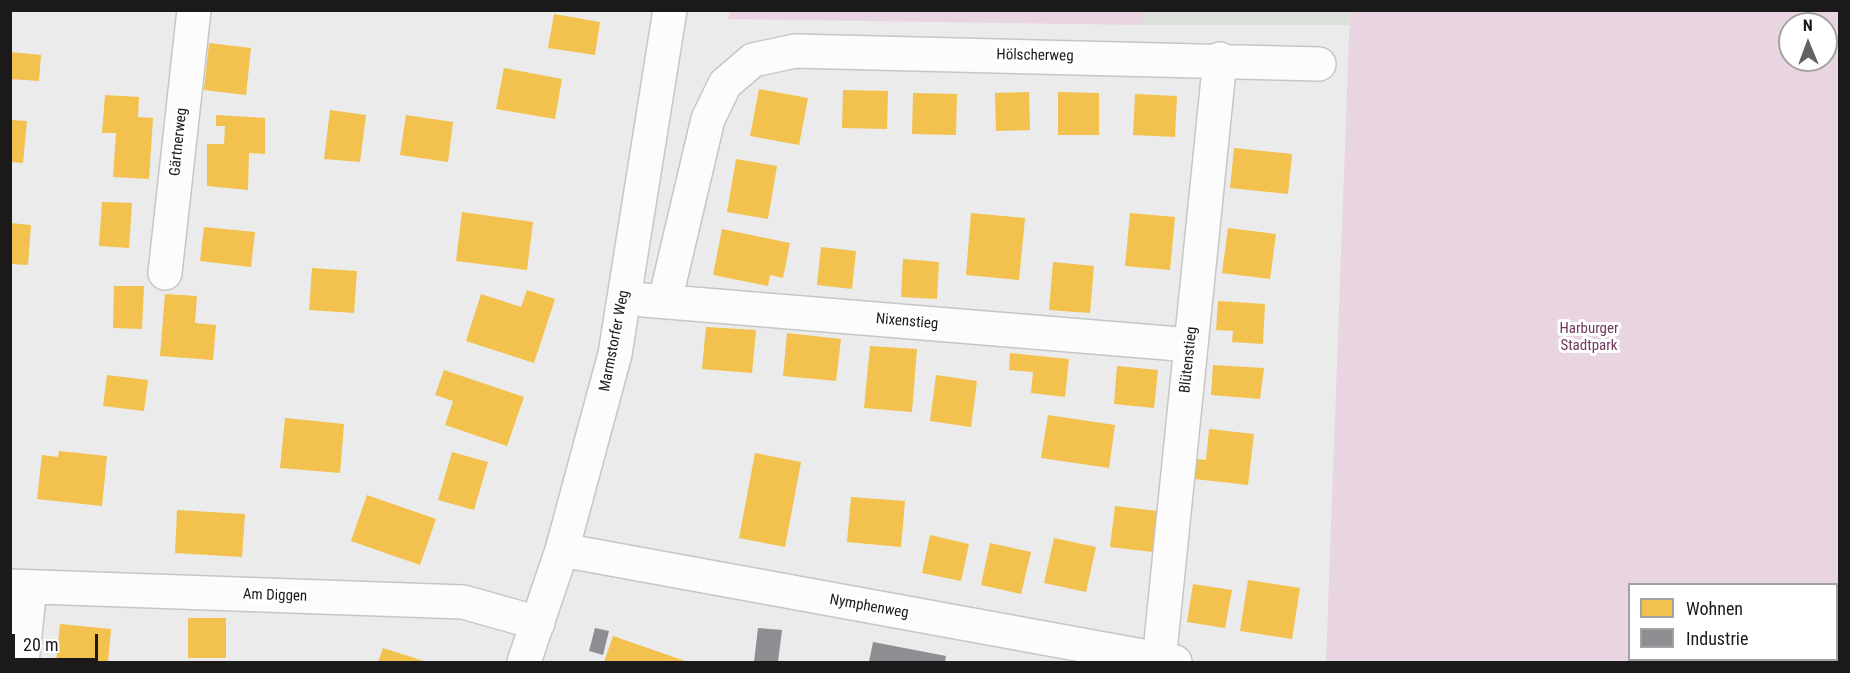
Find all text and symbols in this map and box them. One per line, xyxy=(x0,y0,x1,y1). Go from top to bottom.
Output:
north arrow xyxy=(1778,12,1838,72)
text: N xyxy=(1803,16,1813,35)
street label: Hölscherweg xyxy=(996,46,1074,66)
street label: Gärtnerweg xyxy=(166,107,192,177)
street label: Marmstorfer Weg xyxy=(596,289,634,393)
street label: Nixenstieg xyxy=(875,310,939,334)
park label: Harburger Stadtpark xyxy=(1559,320,1619,355)
street label: Blütenstieg xyxy=(1177,326,1201,394)
legend xyxy=(1628,583,1838,661)
street label: Am Diggen xyxy=(242,586,308,606)
street label: Nymphenweg xyxy=(828,591,910,623)
text: Wohnen xyxy=(1686,598,1743,619)
scale bar xyxy=(15,622,100,660)
text: Industrie xyxy=(1686,628,1748,649)
text: 20 m xyxy=(23,634,58,655)

